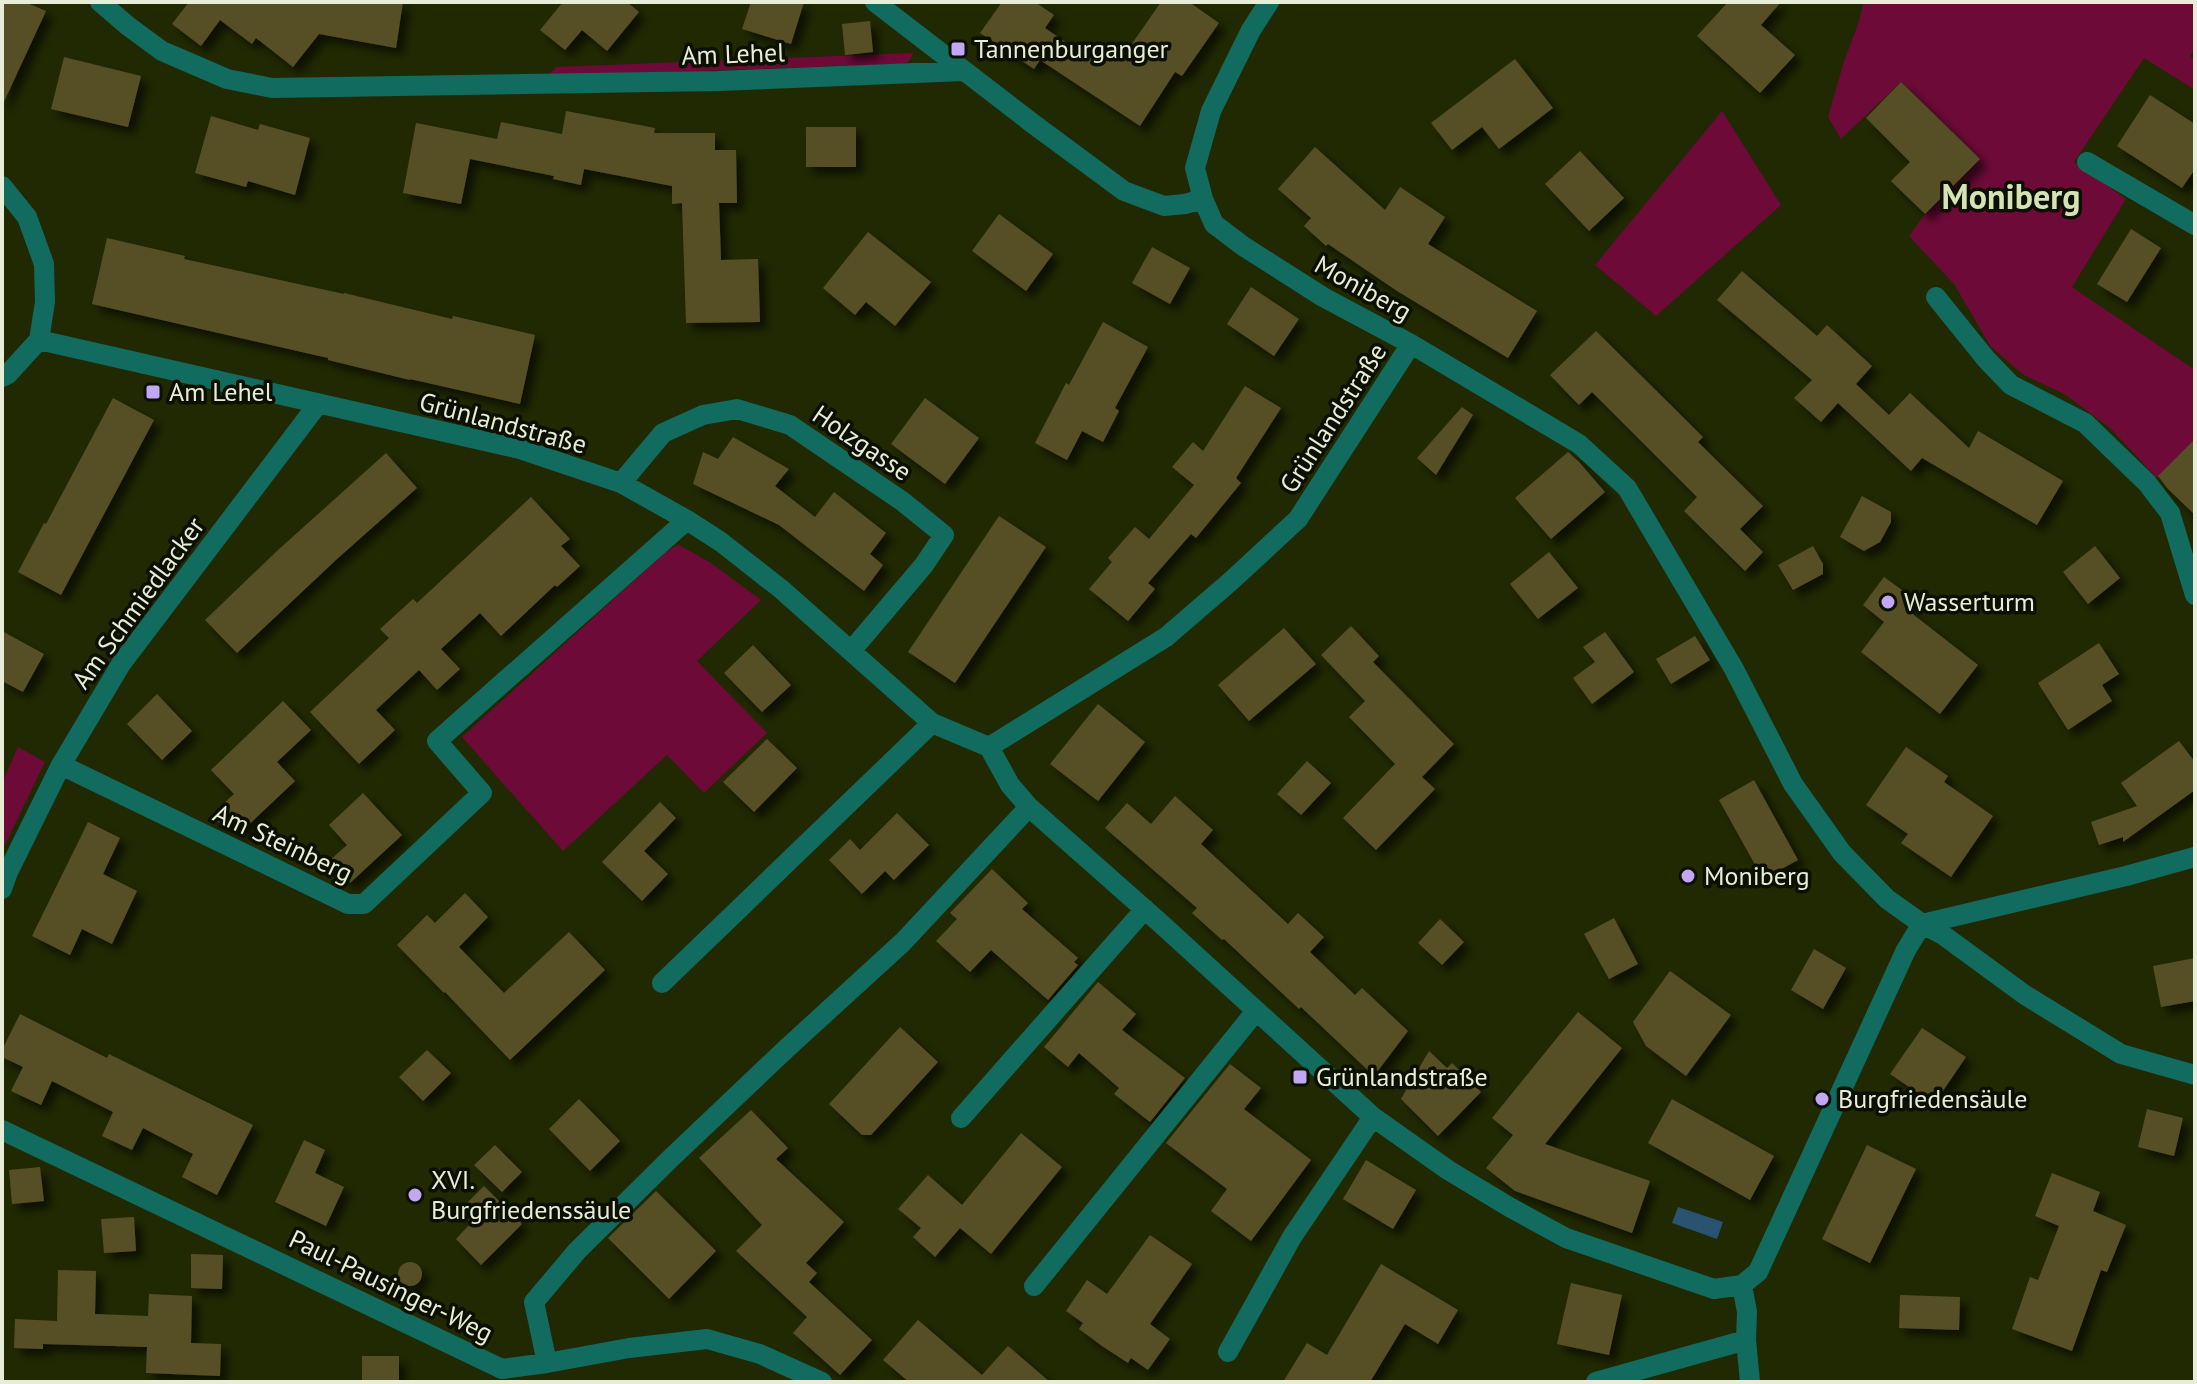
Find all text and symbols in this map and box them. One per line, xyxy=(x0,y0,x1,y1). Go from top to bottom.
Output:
place label: Tannenburganger xyxy=(974,32,1169,65)
street label: Am Lehel xyxy=(681,35,786,72)
marker: Tannenburganger xyxy=(949,40,967,58)
district label: Moniberg xyxy=(1942,174,2080,218)
street label: Moniberg xyxy=(1309,247,1417,328)
street label: Grünlandstraße xyxy=(1272,337,1393,499)
place label: Am Lehel xyxy=(169,375,273,408)
marker: Am Lehel xyxy=(144,383,162,401)
street label: Grünlandstraße xyxy=(416,384,590,461)
street label: Holzgasse xyxy=(807,398,918,488)
street label: Am Schmiedlacker xyxy=(64,510,211,695)
place label: Wasserturm xyxy=(1904,585,2035,618)
marker: Wasserturm xyxy=(1879,593,1897,611)
street label: Am Steinberg xyxy=(208,796,358,889)
place label: Moniberg xyxy=(1704,859,1810,892)
marker: Moniberg xyxy=(1679,867,1697,885)
place label: Grünlandstraße xyxy=(1316,1060,1488,1093)
marker: Grünlandstraße xyxy=(1291,1068,1309,1086)
place label: Burgfriedensäule xyxy=(1838,1082,2027,1115)
marker: Burgfriedensäule xyxy=(1813,1090,1831,1108)
place label: XVI. Burgfriedenssäule xyxy=(431,1163,631,1226)
marker: XVI. Burgfriedenssäule xyxy=(406,1186,424,1204)
street label: Paul-Pausinger-Weg xyxy=(284,1222,499,1349)

